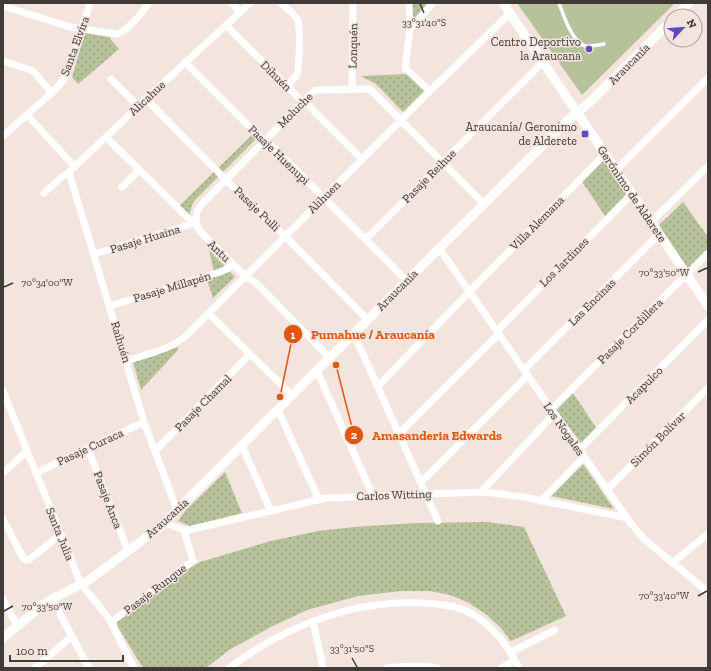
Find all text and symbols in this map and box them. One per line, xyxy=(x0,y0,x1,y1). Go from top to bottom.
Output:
north arrow xyxy=(663,8,703,48)
street label: Santa Elvira xyxy=(58,14,92,78)
text: 33°31'40"S xyxy=(402,17,446,29)
text: N xyxy=(684,17,699,31)
street label: Lonquén xyxy=(346,23,360,69)
place label: Centro Deportivo la Araucana xyxy=(491,35,581,63)
street label: Araucanía xyxy=(605,40,653,88)
marker: Centro Deportivo la Araucana xyxy=(584,44,594,54)
street label: Dihuén xyxy=(258,58,294,94)
street label: Alicahue xyxy=(126,77,168,118)
street label: Moluche xyxy=(274,89,316,131)
place label: Araucanía/ Geronimo de Alderete xyxy=(466,120,577,148)
street label: Pasaje Huenupi xyxy=(245,122,313,189)
marker: Araucanía/ Geronimo de Alderete xyxy=(580,129,590,139)
street label: Gerónimo de Alderete xyxy=(595,143,670,245)
street label: Pasaje Reihue xyxy=(399,146,460,207)
street label: Alihuen xyxy=(305,178,343,216)
street label: Pasaje Pulli xyxy=(230,184,283,235)
street label: Villa Alemana xyxy=(506,193,567,254)
street label: Pasaje Huaina xyxy=(108,222,182,257)
street label: Los Jardines xyxy=(536,234,592,290)
street label: Antu xyxy=(205,237,233,265)
street label: Araucanía xyxy=(373,266,421,314)
text: 70°33'50"W xyxy=(639,267,690,279)
street label: Pasaje Millapén xyxy=(132,269,213,306)
street label: Las Encinas xyxy=(565,275,619,329)
text: 70°34'00"W xyxy=(22,277,73,289)
street label: Pasaje Cordillera xyxy=(594,295,666,367)
street label: Raihuén xyxy=(108,320,134,364)
callout: Pumahue / Araucanía xyxy=(283,322,443,347)
text: Pumahue / Araucanía xyxy=(311,327,435,342)
text: 1 xyxy=(291,328,296,342)
street label: Acapulco xyxy=(622,363,666,407)
street label: Pasaje Chamal xyxy=(172,372,235,435)
street label: Los Nogales xyxy=(541,400,587,458)
street label: Simón Bolívar xyxy=(627,408,689,470)
callout: Amasanderia Edwards xyxy=(344,423,510,448)
street label: Pasaje Curaca xyxy=(55,425,126,469)
text: 2 xyxy=(351,428,358,442)
text: Amasanderia Edwards xyxy=(372,428,502,443)
street label: Pasaje Anca xyxy=(90,469,125,531)
street label: Carlos Witting xyxy=(356,487,432,503)
street label: Araucanía xyxy=(143,495,191,541)
street label: Santa Julia xyxy=(43,505,77,563)
street label: Pasaje Rungue xyxy=(121,561,190,618)
text: 70°33'40"W xyxy=(639,590,690,602)
text: 70°33'50"W xyxy=(22,601,73,613)
scale bar xyxy=(10,637,123,663)
text: 33°31'50"S xyxy=(330,643,374,655)
text: 100 m xyxy=(16,644,48,658)

